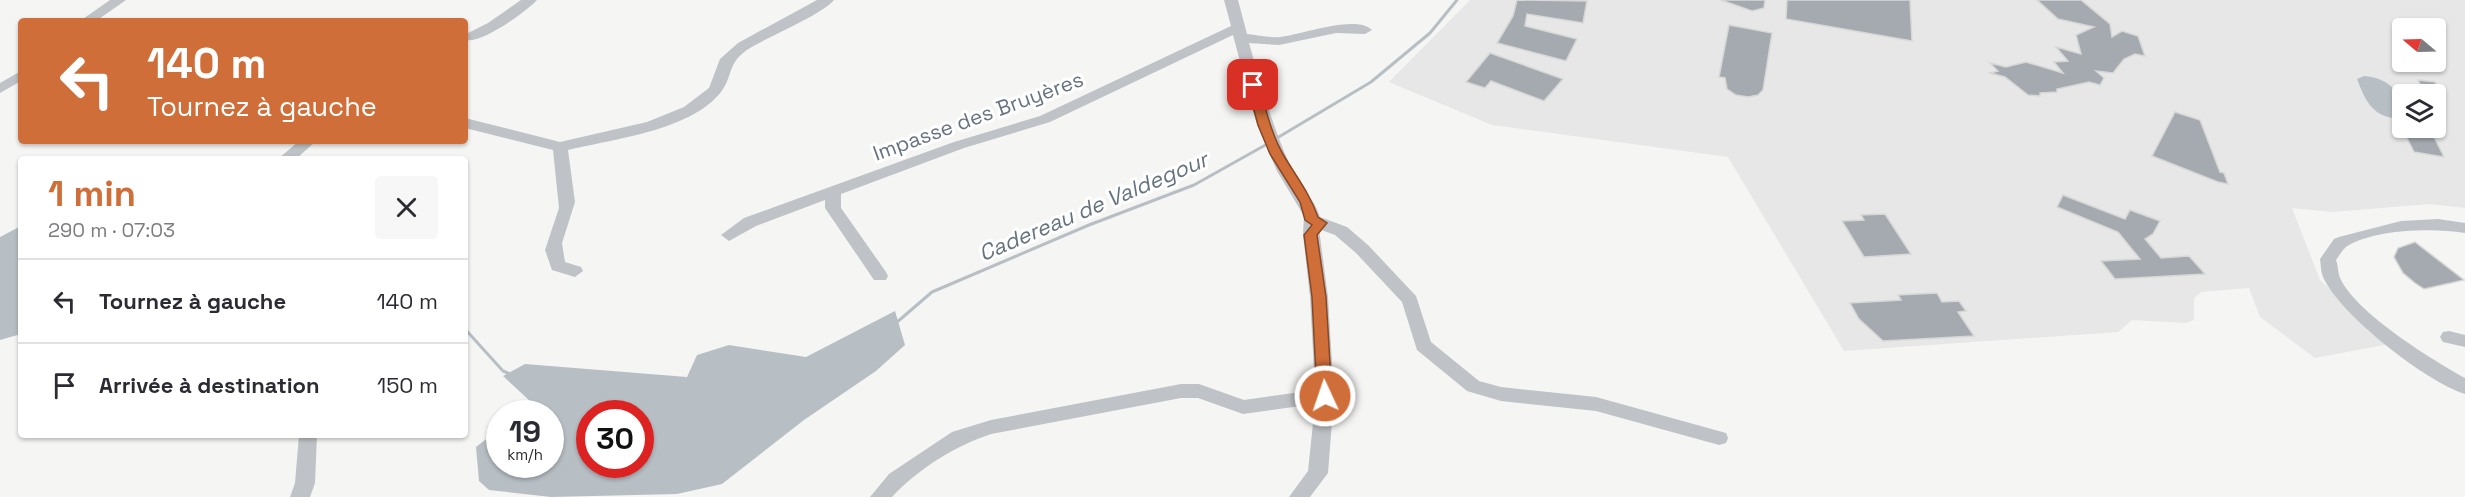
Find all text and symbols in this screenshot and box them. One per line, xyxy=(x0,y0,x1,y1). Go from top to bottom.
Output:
north arrow xyxy=(2392,18,2446,72)
map controls xyxy=(2392,18,2446,138)
text: 140 m xyxy=(147,37,266,90)
icon: left xyxy=(48,42,126,120)
pin xyxy=(1227,59,1278,110)
street label: Impasse des Bruyères xyxy=(869,65,1087,167)
icon: arrive xyxy=(1236,68,1269,101)
button: layers xyxy=(2392,84,2446,138)
text: Tournez à gauche xyxy=(147,89,377,124)
water label: Cadereau de Valdegour xyxy=(974,144,1214,267)
text: 1 min xyxy=(48,171,136,217)
button: close xyxy=(375,176,438,239)
text: 290 m · 07:03 xyxy=(48,217,175,243)
icon: left xyxy=(48,285,81,318)
text: Tournez à gauche xyxy=(99,287,286,315)
text: 140 m xyxy=(376,287,438,315)
position arrow xyxy=(1293,364,1357,428)
icon: arrive xyxy=(48,369,81,402)
text: Arrivée à destination xyxy=(99,371,320,399)
text: 150 m xyxy=(377,371,438,399)
speed limit sign: 30 xyxy=(576,400,654,478)
text: 19 xyxy=(509,412,541,451)
text: km/h xyxy=(507,445,543,464)

